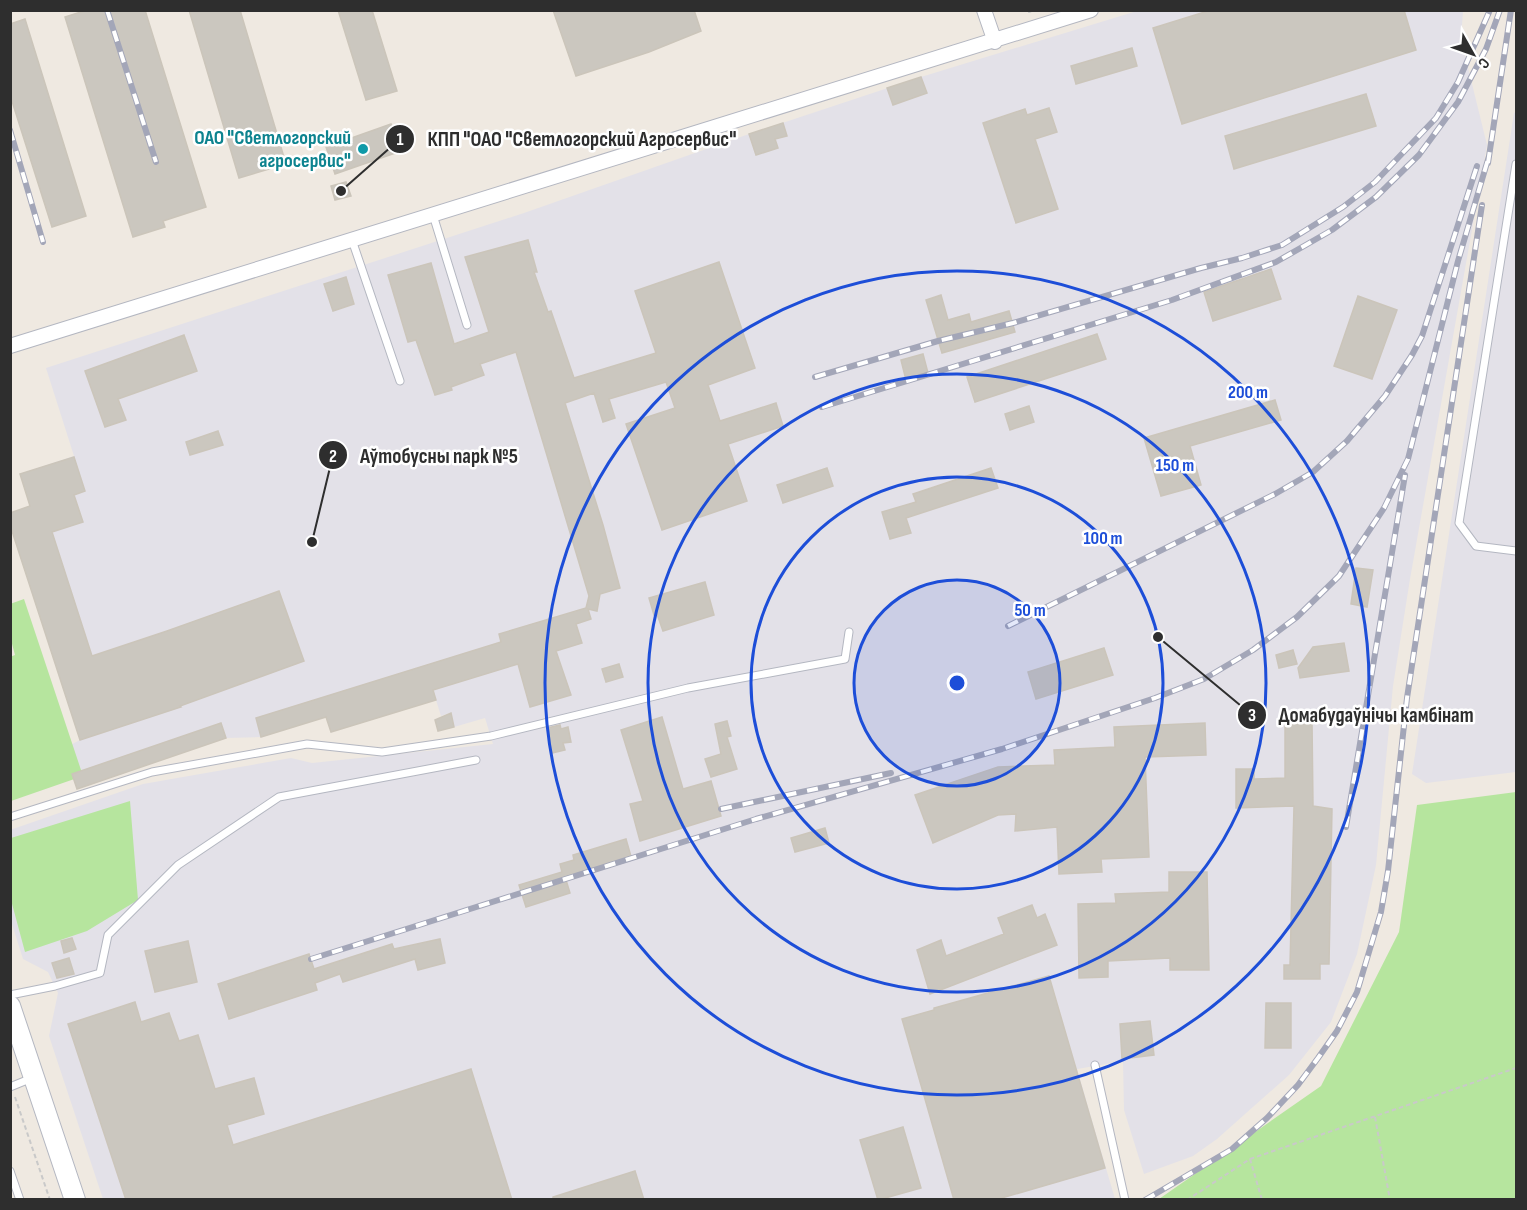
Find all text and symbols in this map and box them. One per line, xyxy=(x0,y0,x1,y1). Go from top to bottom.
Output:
north arrow xyxy=(1443,24,1503,84)
text: С xyxy=(1473,53,1493,72)
callout: КПП "ОАО "Светлогорский Агросервис" xyxy=(385,119,748,158)
place label: ОАО "Светлогорский агросервис" xyxy=(194,126,351,173)
text: КПП "ОАО "Светлогорский Агросервис" xyxy=(428,127,736,152)
text: 1 xyxy=(396,129,404,150)
marker: ОАО "Светлогорский агросервис" xyxy=(356,142,370,156)
text: 200 m xyxy=(1228,382,1268,403)
callout: Аўтобусны парк №5 xyxy=(318,436,530,475)
text: Аўтобусны парк №5 xyxy=(359,444,518,469)
text: 2 xyxy=(329,446,337,467)
text: 150 m xyxy=(1156,455,1194,476)
text: 100 m xyxy=(1084,528,1123,549)
text: 50 m xyxy=(1014,600,1046,621)
centre of rings xyxy=(947,673,967,693)
callout: Домабудаўнічы камбінат xyxy=(1237,696,1486,735)
text: Домабудаўнічы камбінат xyxy=(1278,703,1474,728)
text: 3 xyxy=(1248,705,1256,726)

